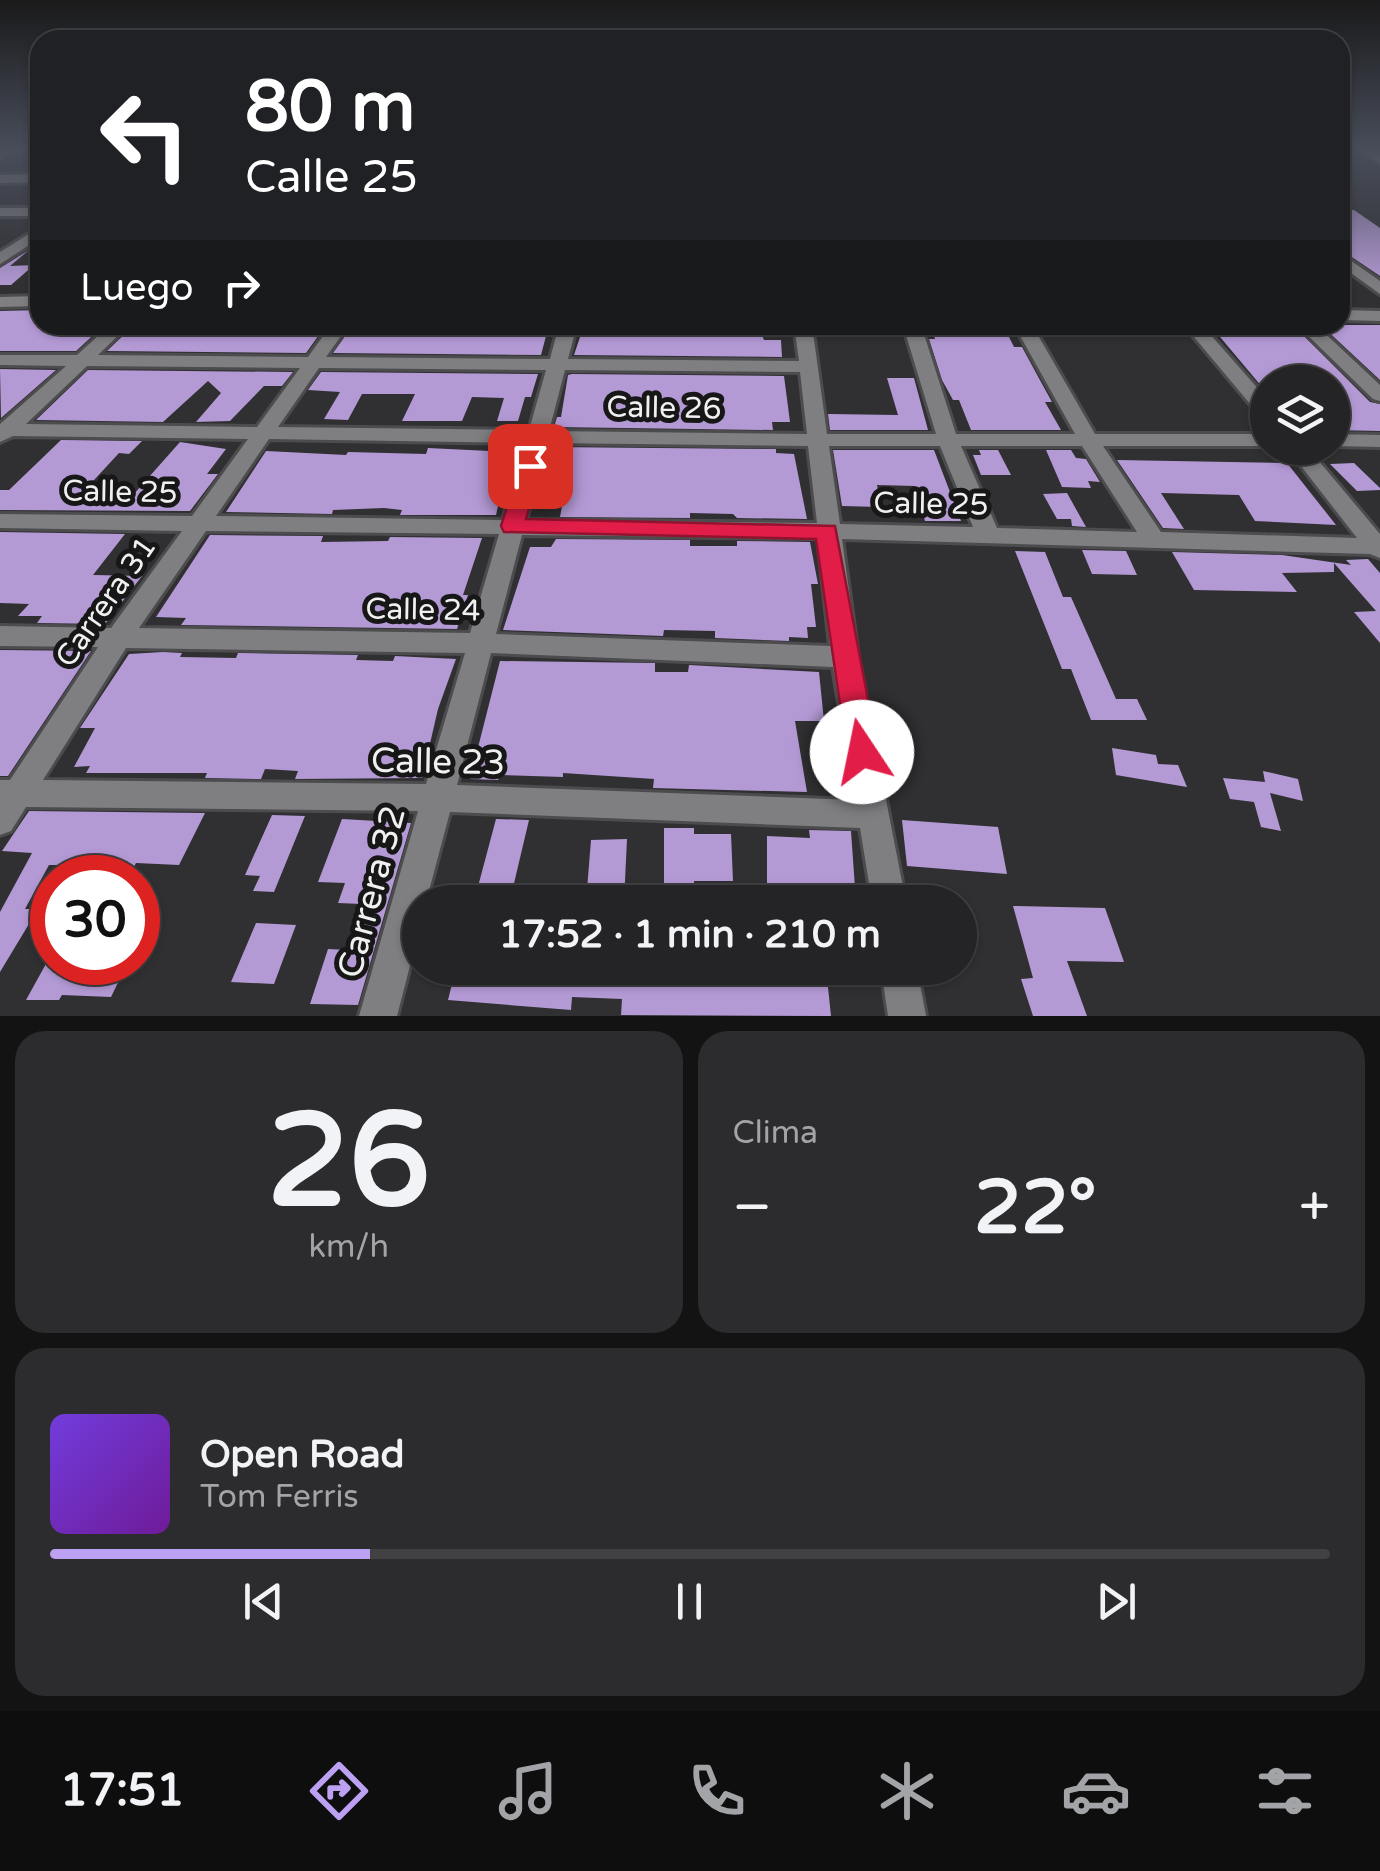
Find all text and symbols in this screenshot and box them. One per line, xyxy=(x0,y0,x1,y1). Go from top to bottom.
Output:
text: 80 m xyxy=(245,66,415,150)
icon: left xyxy=(80,70,210,200)
text: Calle 25 xyxy=(245,151,418,205)
icon: right xyxy=(214,260,269,315)
text: Luego xyxy=(80,265,194,311)
map controls xyxy=(1250,365,1350,465)
button: layers xyxy=(1250,365,1350,465)
street label: Calle 26 xyxy=(606,388,722,428)
pin xyxy=(488,424,573,509)
icon: arrive xyxy=(503,439,558,494)
street label: Calle 25 xyxy=(62,472,178,512)
street label: Calle 25 xyxy=(873,484,989,524)
street label: Carrera 31 xyxy=(48,530,164,674)
street label: Calle 24 xyxy=(365,590,481,630)
position arrow xyxy=(810,700,914,804)
street label: Calle 23 xyxy=(370,740,506,784)
street label: Carrera 32 xyxy=(329,801,415,983)
speed limit sign: 30 xyxy=(30,855,160,985)
text: 17:52 · 1 min · 210 m xyxy=(498,912,881,958)
text: 26 xyxy=(267,1085,430,1241)
text: Clima xyxy=(733,1114,818,1152)
text: 22° xyxy=(974,1163,1097,1253)
text: − xyxy=(733,1175,772,1241)
text: + xyxy=(1299,1175,1330,1241)
text: km/h xyxy=(309,1228,389,1266)
text: Open Road xyxy=(200,1432,405,1478)
text: Tom Ferris xyxy=(200,1478,359,1516)
icon: previous xyxy=(236,1574,291,1629)
icon: pause xyxy=(662,1574,717,1629)
icon: next xyxy=(1089,1574,1144,1629)
icon: directions xyxy=(304,1756,374,1826)
icon: music xyxy=(493,1756,563,1826)
icon: phone xyxy=(682,1756,752,1826)
icon: climate xyxy=(872,1756,942,1826)
icon: car xyxy=(1061,1756,1131,1826)
icon: filters xyxy=(1250,1756,1320,1826)
text: 17:51 xyxy=(60,1764,184,1818)

